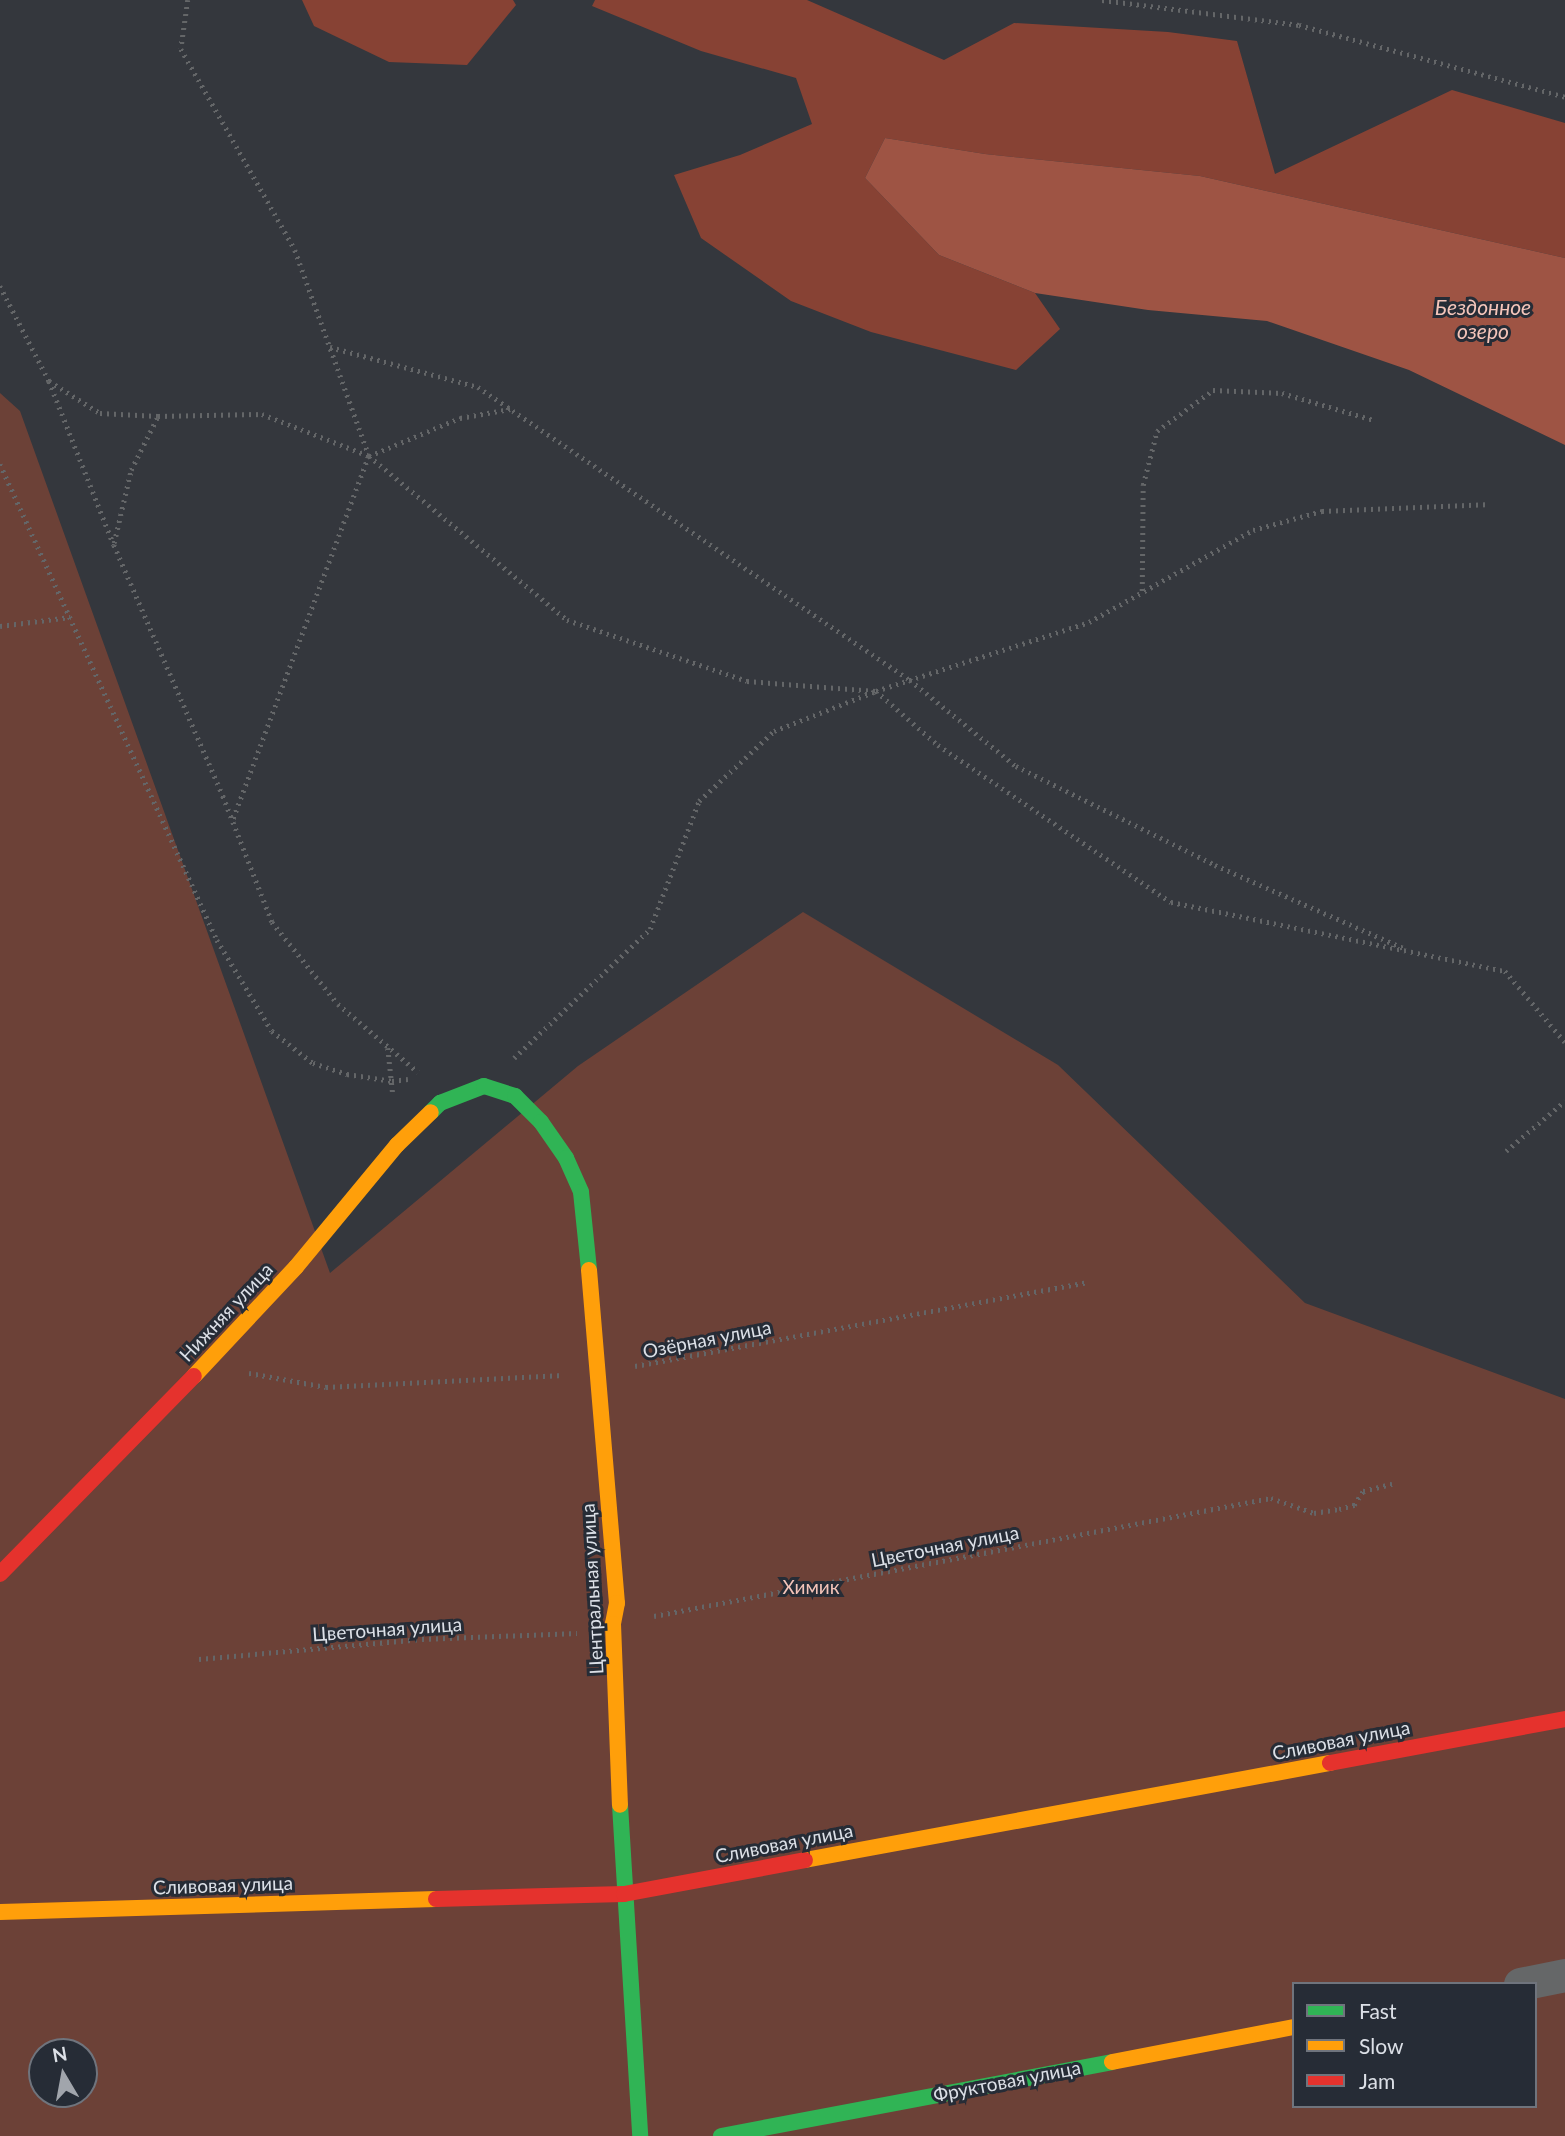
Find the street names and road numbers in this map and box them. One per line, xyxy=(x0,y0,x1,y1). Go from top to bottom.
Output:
street label: Нижняя улица xyxy=(175,1258,277,1366)
street label: Озёрная улица xyxy=(641,1315,773,1363)
street label: Центральная улица xyxy=(576,1503,608,1675)
street label: Цветочная улица xyxy=(869,1520,1021,1572)
street label: Цветочная улица xyxy=(311,1612,463,1646)
street label: Сливовая улица xyxy=(1270,1715,1412,1765)
street label: Сливовая улица xyxy=(713,1818,855,1868)
street label: Сливовая улица xyxy=(153,1871,293,1899)
street label: Фруктовая улица xyxy=(931,2056,1083,2106)

